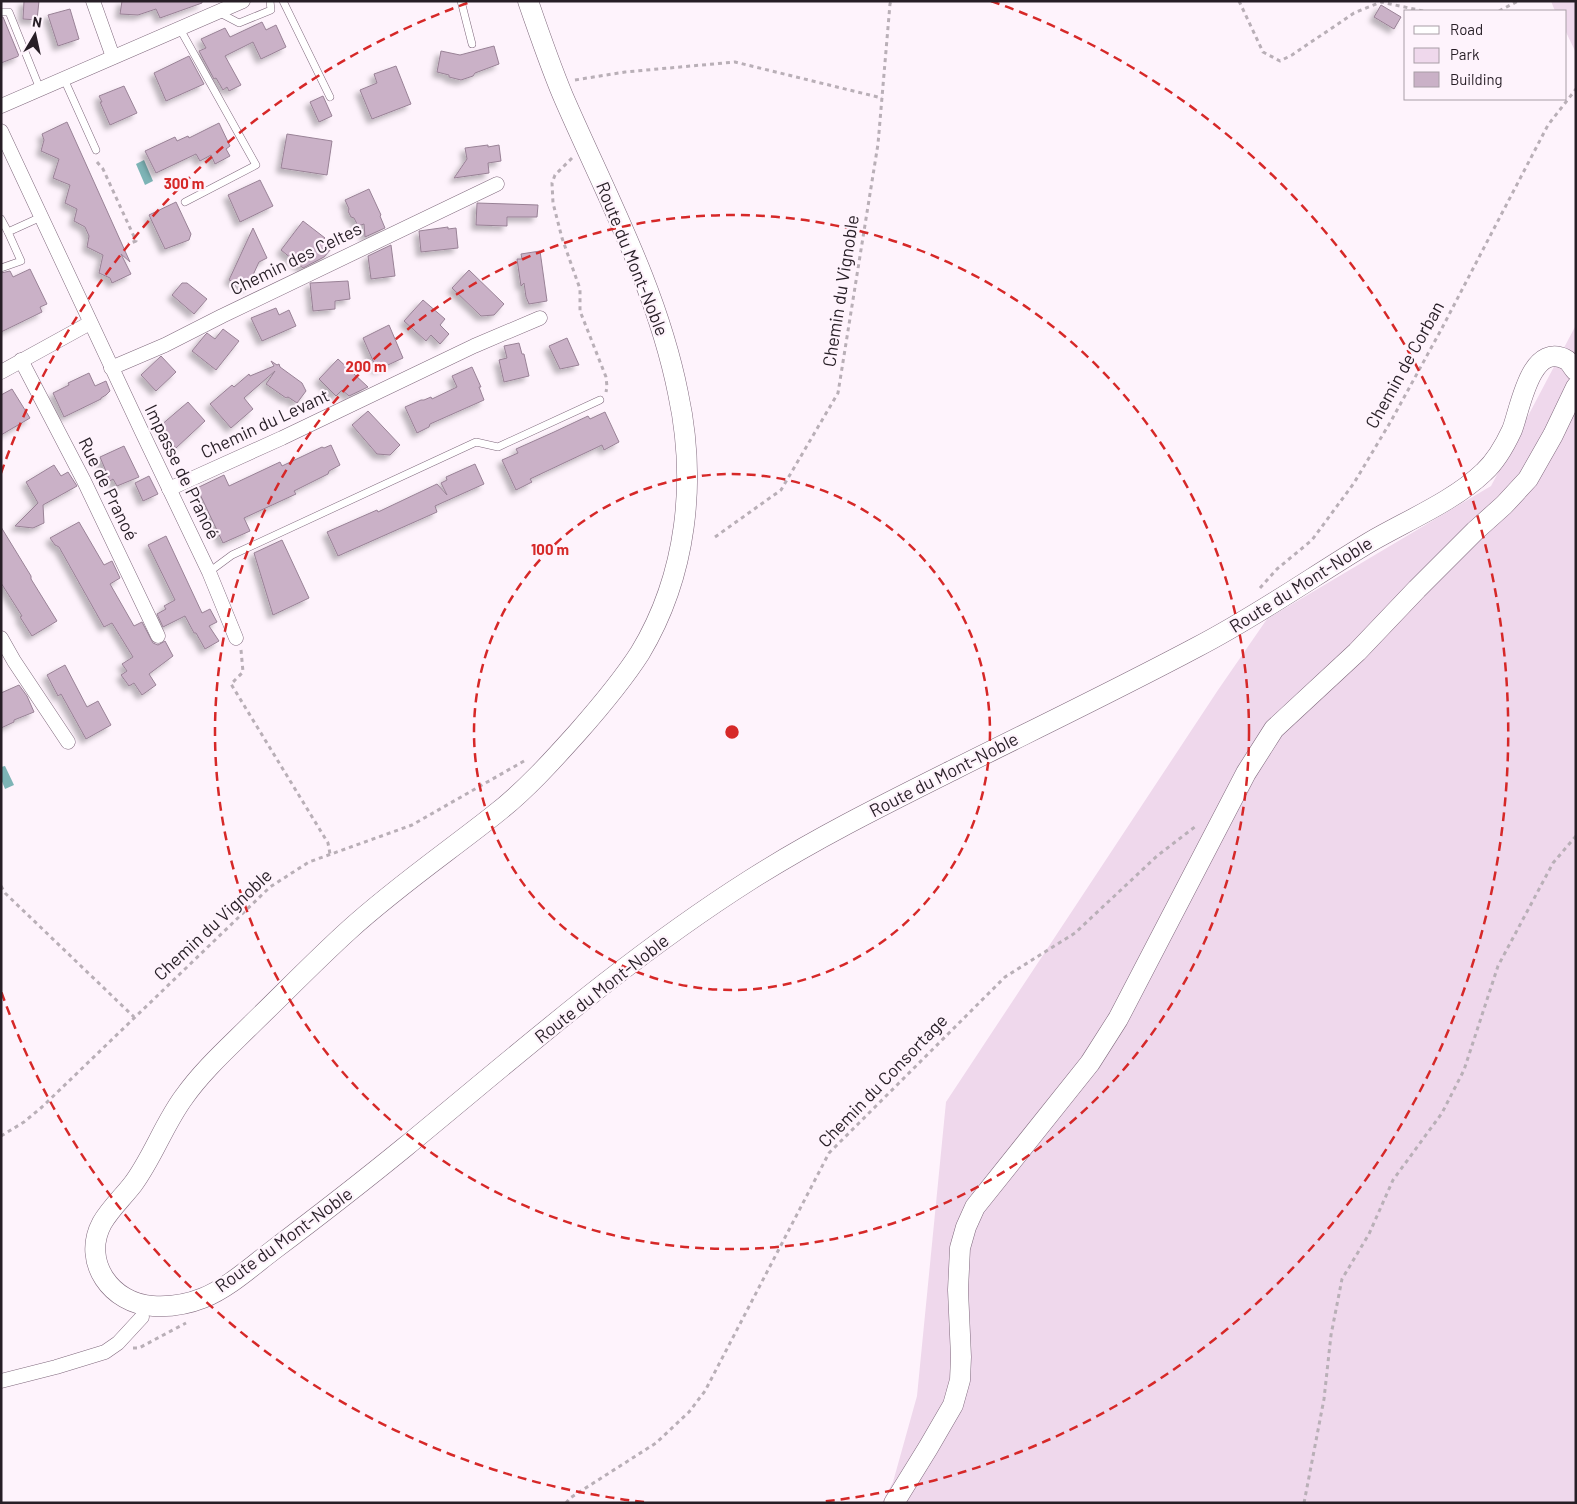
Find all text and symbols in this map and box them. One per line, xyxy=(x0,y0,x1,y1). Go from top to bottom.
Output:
north arrow xyxy=(10,10,60,60)
legend xyxy=(1404,10,1567,100)
text: N xyxy=(31,13,43,31)
text: Road xyxy=(1450,20,1483,38)
text: Park xyxy=(1450,45,1480,63)
text: Building xyxy=(1450,70,1503,88)
text: 300 m xyxy=(164,174,204,192)
street label: Route du Mont-Noble xyxy=(592,178,674,339)
street label: Chemin du Vignoble xyxy=(817,213,863,368)
street label: Chemin des Celtes xyxy=(226,217,365,299)
street label: Chemin de Corban xyxy=(1360,297,1448,432)
text: 200 m xyxy=(345,357,387,375)
street label: Chemin du Levant xyxy=(197,384,332,463)
street label: Impasse de Pranoé xyxy=(141,401,225,543)
street label: Rue de Pranoé xyxy=(74,433,143,544)
street label: Route du Mont-Noble xyxy=(1225,531,1376,637)
text: 100 m xyxy=(531,540,569,558)
centre of rings xyxy=(723,723,741,741)
street label: Route du Mont-Noble xyxy=(865,727,1022,821)
street label: Chemin du Vignoble xyxy=(149,864,276,985)
street label: Route du Mont-Noble xyxy=(530,929,673,1047)
street label: Chemin du Consortage xyxy=(813,1009,952,1151)
street label: Route du Mont-Noble xyxy=(210,1182,356,1296)

